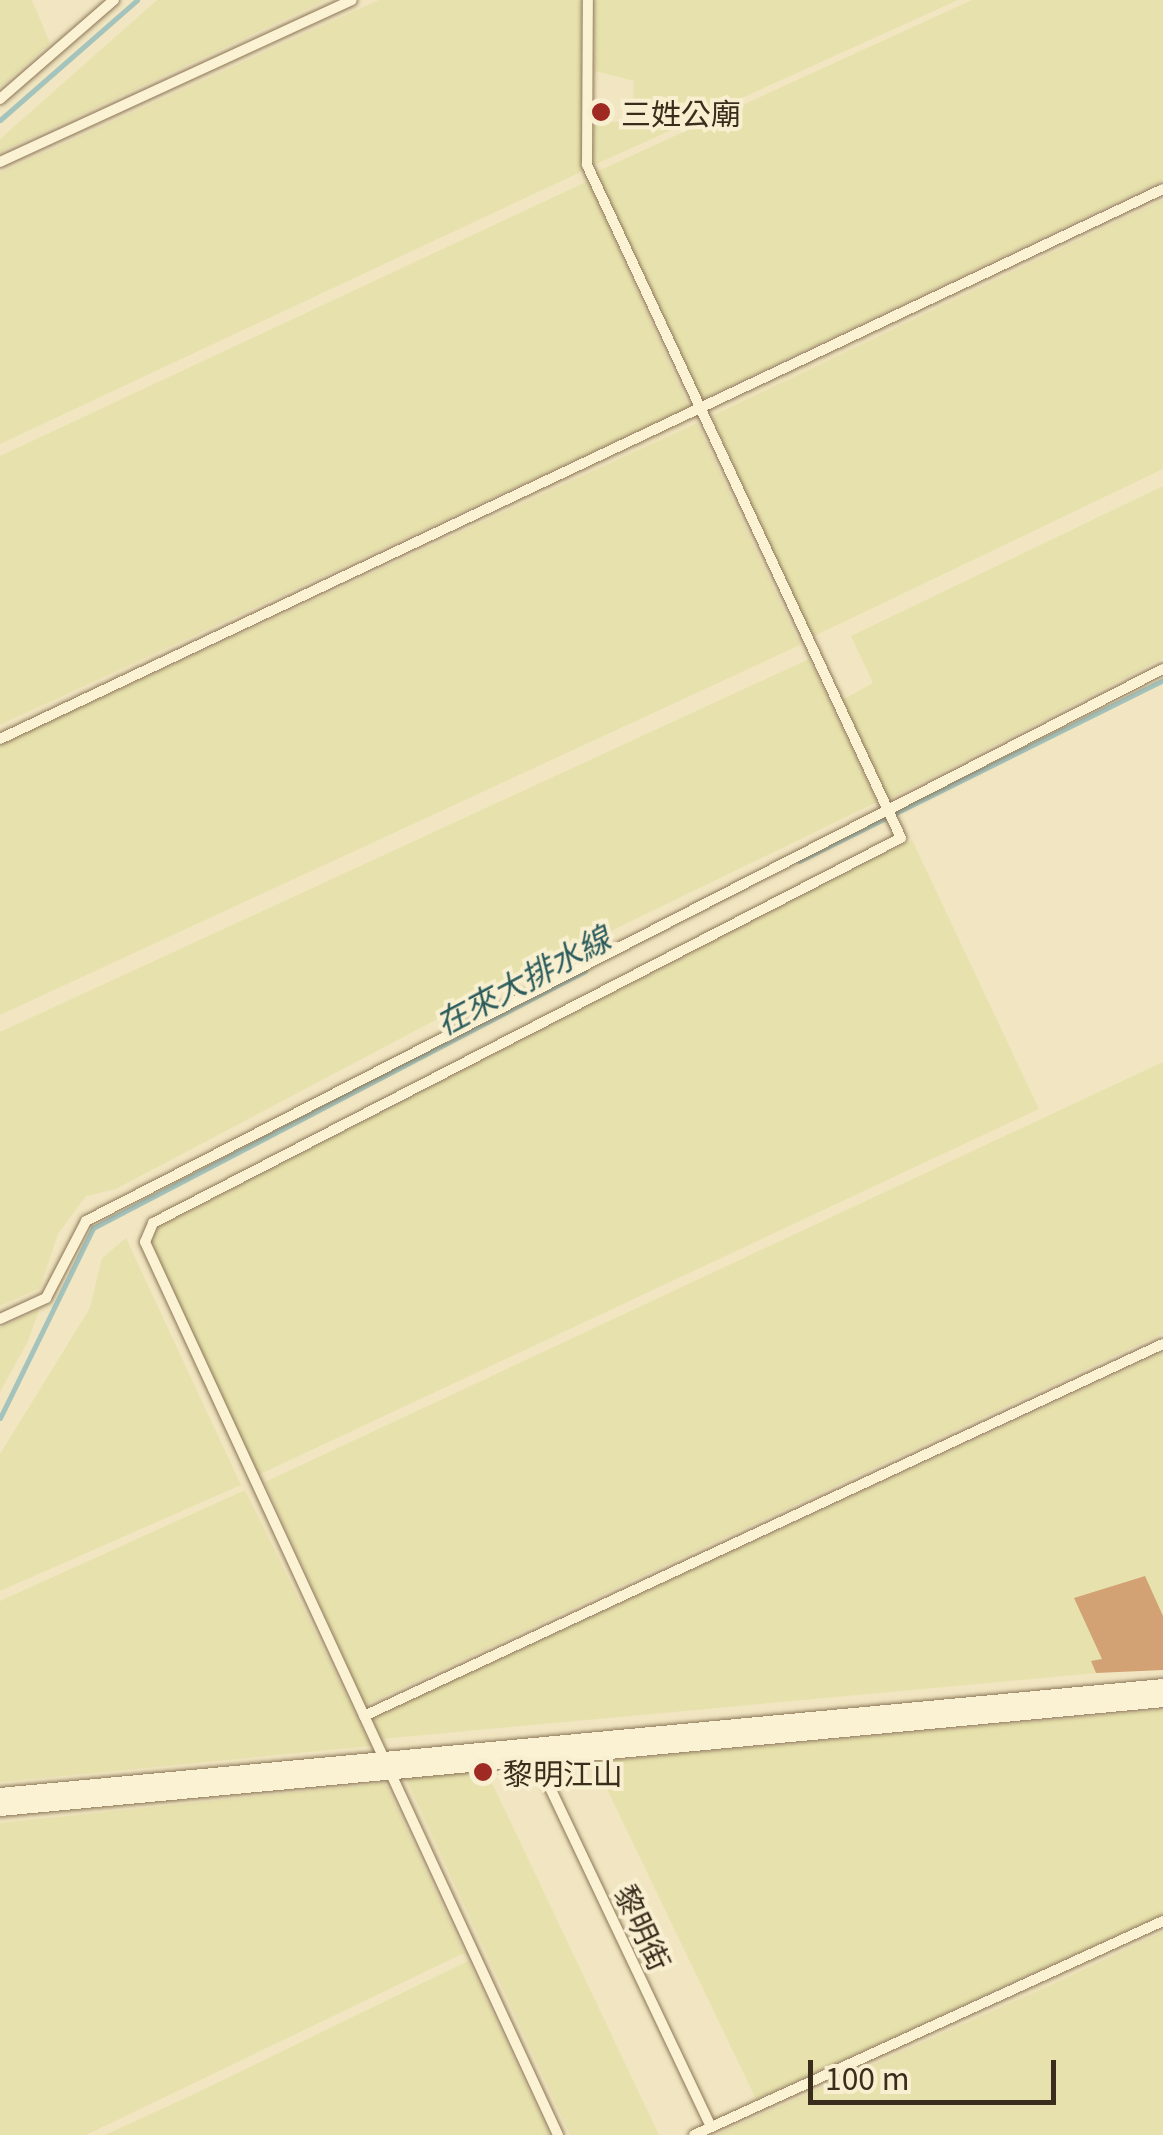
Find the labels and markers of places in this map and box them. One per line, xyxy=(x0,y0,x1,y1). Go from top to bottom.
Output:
place label: 三姓公廟 xyxy=(621,94,741,130)
marker: 三姓公廟 xyxy=(590,101,612,123)
place label: 黎明江山 xyxy=(503,1754,623,1790)
marker: 黎明江山 xyxy=(472,1761,494,1783)

